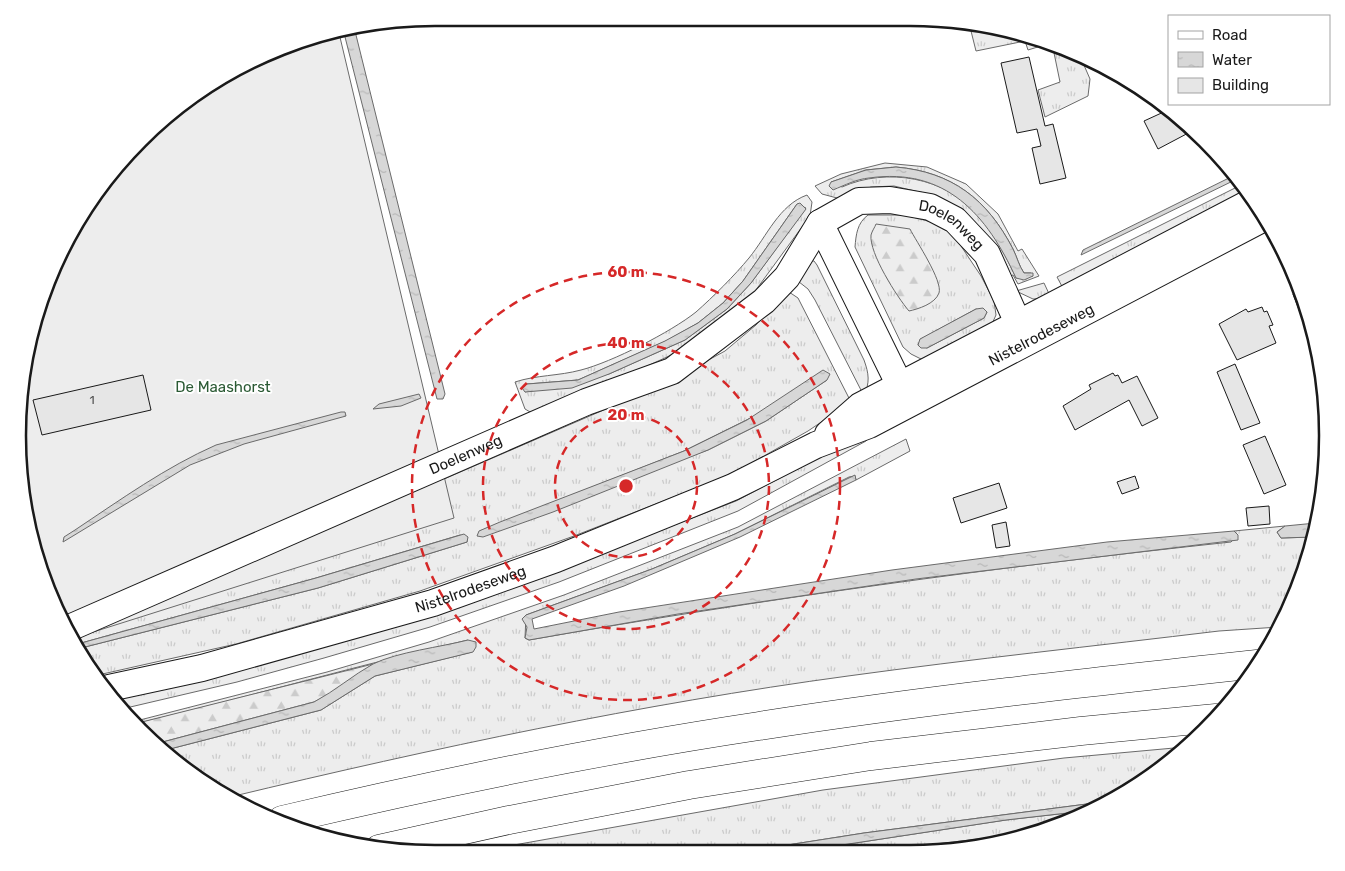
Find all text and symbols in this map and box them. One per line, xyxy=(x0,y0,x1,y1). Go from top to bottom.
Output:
legend xyxy=(1168,15,1330,105)
text: Road xyxy=(1212,26,1248,44)
text: Water xyxy=(1212,51,1252,69)
text: Building xyxy=(1212,76,1269,94)
street label: Doelenweg xyxy=(917,196,988,254)
text: 60 m xyxy=(608,263,644,281)
street label: Nistelrodeseweg xyxy=(986,300,1097,370)
text: 40 m xyxy=(607,334,645,352)
park label: De Maashorst xyxy=(175,378,271,396)
house number: 1 xyxy=(89,393,95,407)
text: 20 m xyxy=(608,406,644,424)
street label: Doelenweg xyxy=(426,431,505,478)
centre of rings xyxy=(617,477,635,495)
street label: Nistelrodeseweg xyxy=(413,562,528,617)

